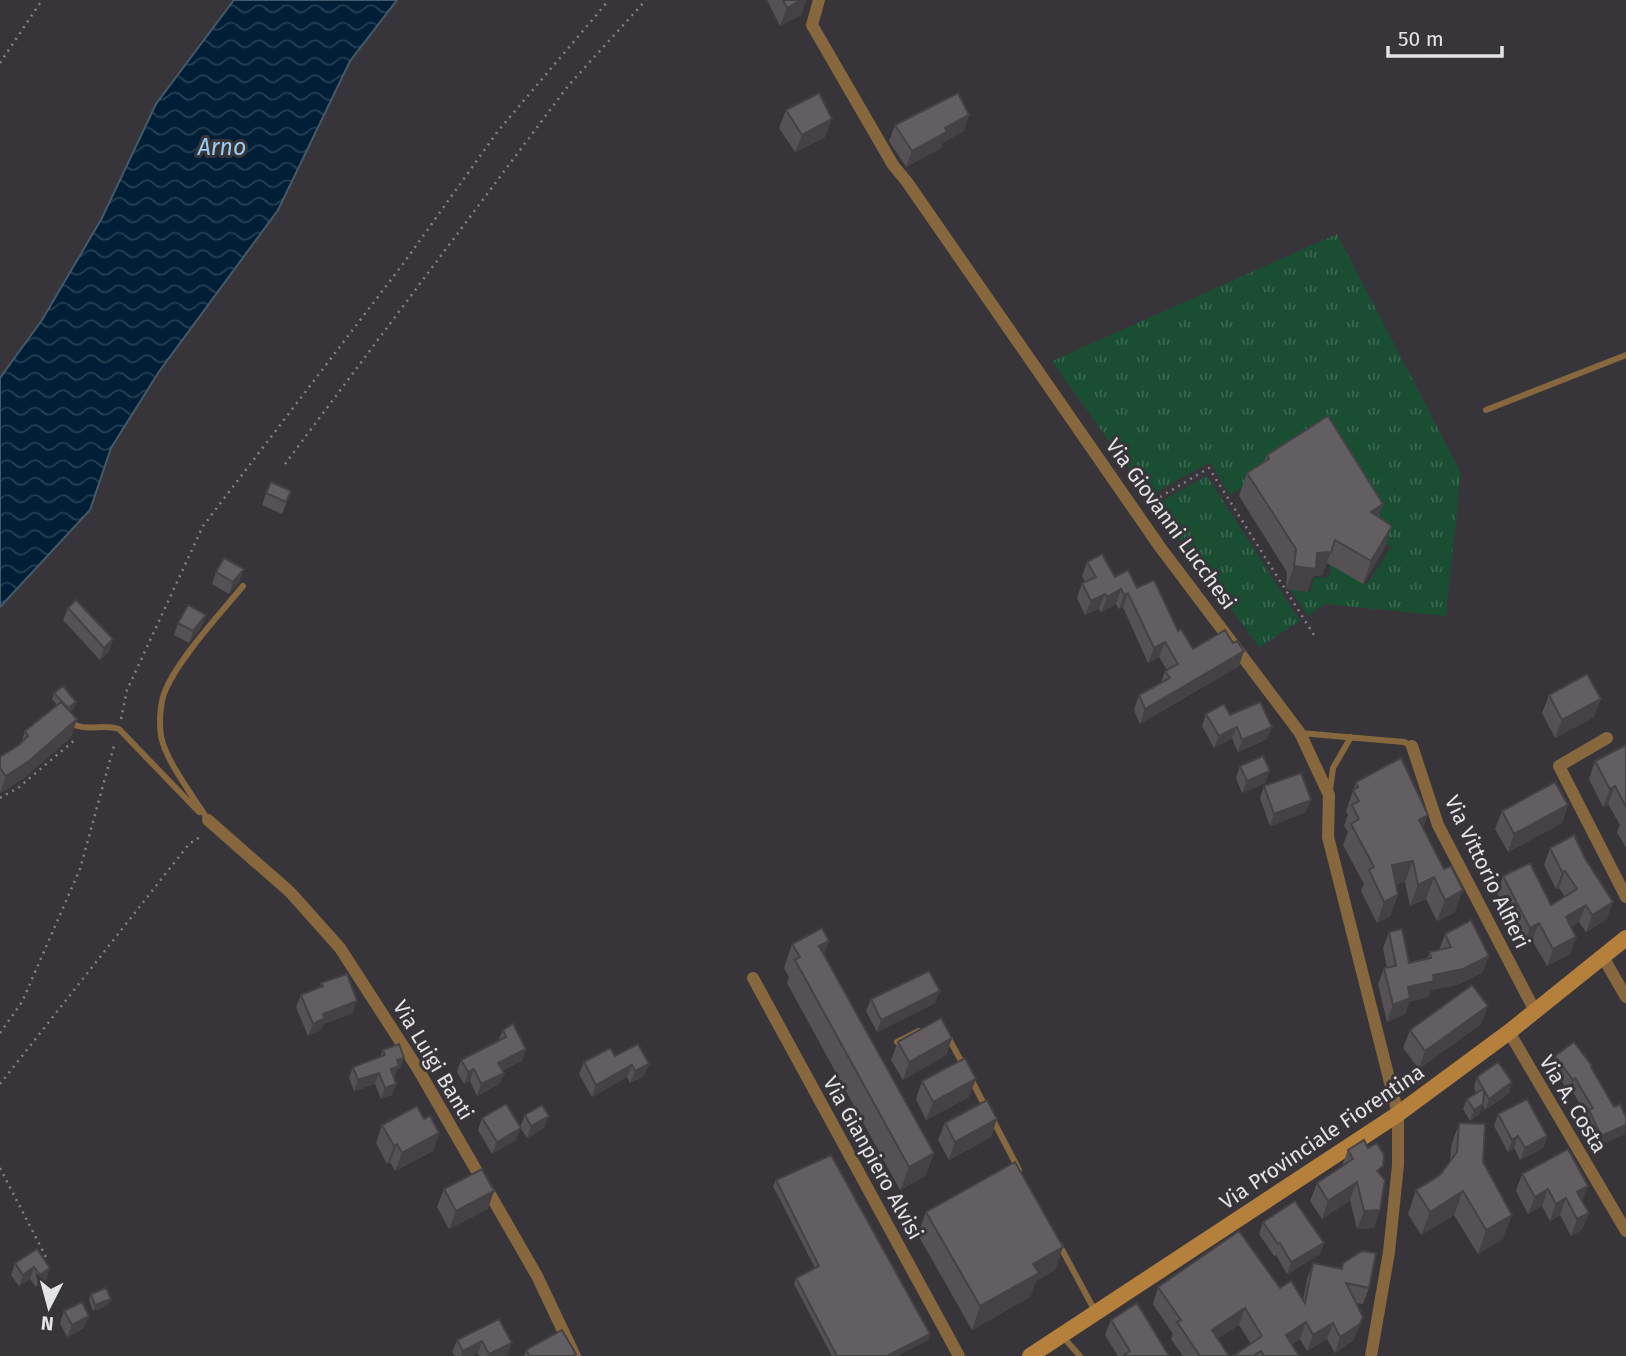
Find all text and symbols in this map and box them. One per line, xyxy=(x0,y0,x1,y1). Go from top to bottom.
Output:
scale bar xyxy=(1388,14,1502,58)
text: 50 m xyxy=(1398,26,1444,52)
water label: Arno xyxy=(197,133,246,161)
street label: Via Giovanni Lucchesi xyxy=(1100,433,1242,615)
street label: Via Vittorio Alfieri xyxy=(1439,791,1535,953)
street label: Via Luigi Banti xyxy=(387,995,479,1125)
street label: Via A. Costa xyxy=(1534,1050,1612,1158)
street label: Via Provinciale Fiorentina xyxy=(1215,1059,1429,1215)
street label: Via Gianpiero Alvisi xyxy=(817,1072,929,1244)
north arrow xyxy=(14,1272,84,1342)
text: N xyxy=(40,1311,55,1336)

